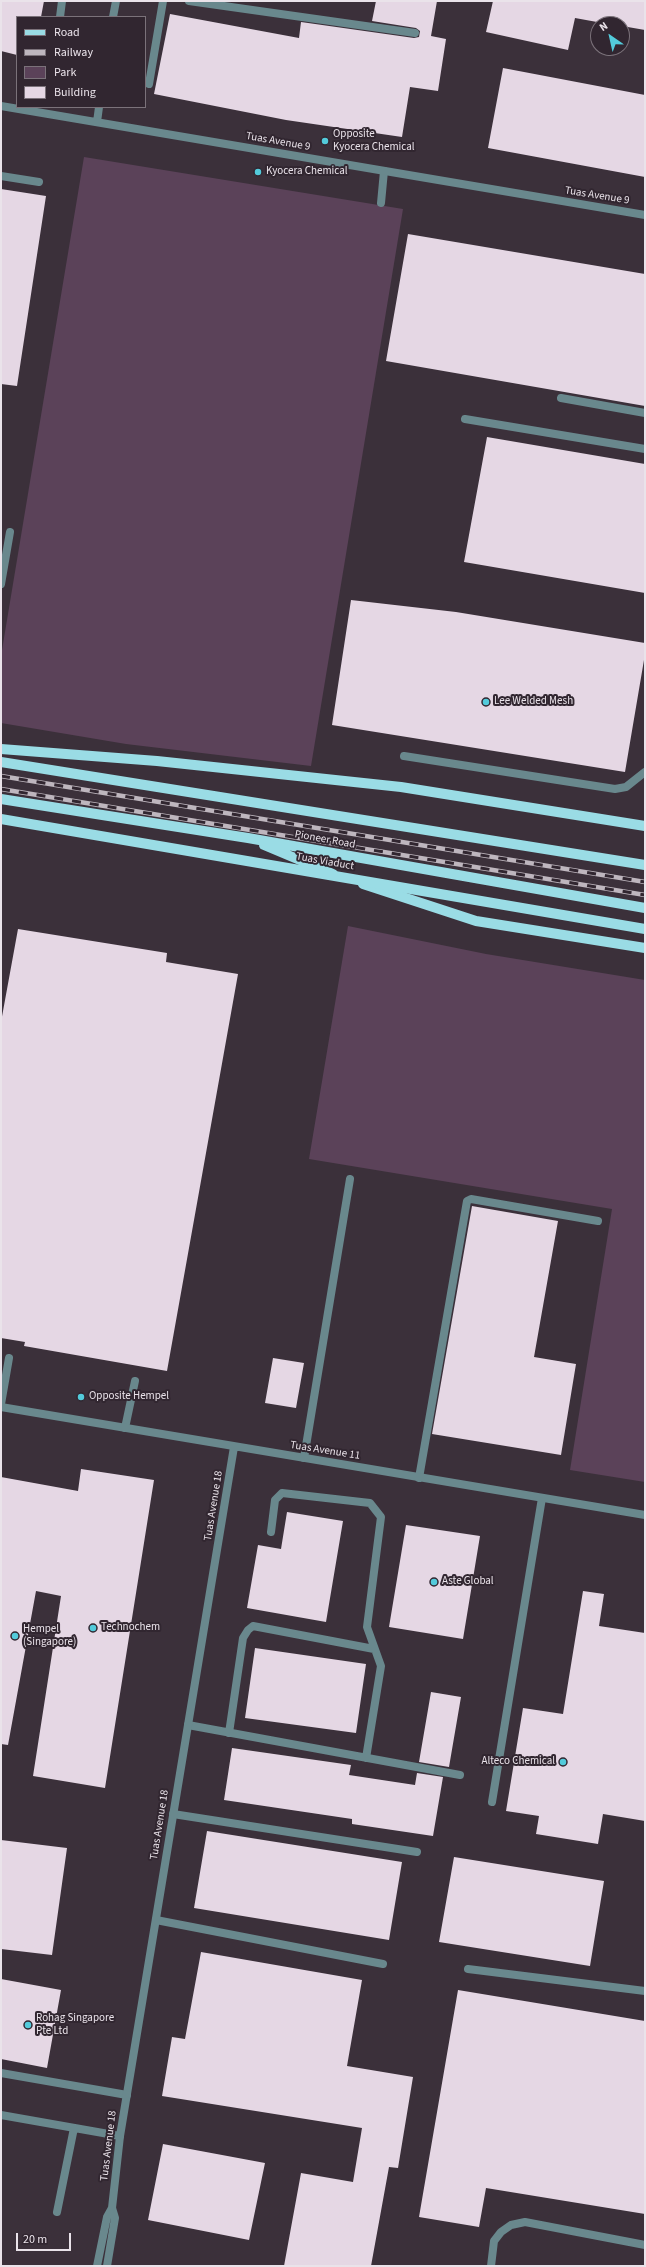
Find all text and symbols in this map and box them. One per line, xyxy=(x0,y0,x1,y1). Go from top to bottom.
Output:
legend xyxy=(16,16,146,108)
north arrow xyxy=(590,16,630,56)
text: N xyxy=(596,18,611,35)
text: Road xyxy=(54,24,80,41)
text: Railway xyxy=(54,44,93,61)
text: Park xyxy=(54,64,76,81)
text: Building xyxy=(54,84,96,101)
place label: Opposite Kyocera Chemical xyxy=(333,128,415,154)
street label: Tuas Avenue 9 xyxy=(245,130,311,154)
marker: Opposite Kyocera Chemical xyxy=(320,136,330,146)
place label: Kyocera Chemical xyxy=(266,165,348,179)
marker: Kyocera Chemical xyxy=(253,167,263,177)
street label: Tuas Avenue 9 xyxy=(564,184,630,208)
place label: Lee Welded Mesh xyxy=(494,695,573,709)
marker: Lee Welded Mesh xyxy=(481,697,491,707)
street label: Pioneer Road xyxy=(294,828,356,852)
street label: Tuas Viaduct xyxy=(295,850,355,874)
place label: Opposite Hempel xyxy=(89,1390,169,1404)
marker: Opposite Hempel xyxy=(76,1392,86,1402)
street label: Tuas Avenue 11 xyxy=(289,1439,361,1463)
street label: Tuas Avenue 18 xyxy=(202,1470,226,1542)
place label: Aste Global xyxy=(442,1575,494,1589)
marker: Aste Global xyxy=(429,1577,439,1587)
place label: Technochem xyxy=(101,1621,160,1635)
place label: Hempel (Singapore) xyxy=(23,1623,76,1649)
marker: Technochem xyxy=(88,1623,98,1633)
marker: Hempel (Singapore) xyxy=(10,1631,20,1641)
place label: Alteco Chemical xyxy=(481,1755,555,1769)
marker: Alteco Chemical xyxy=(558,1757,568,1767)
street label: Tuas Avenue 18 xyxy=(148,1789,172,1861)
place label: Rohag Singapore Pte Ltd xyxy=(36,2012,114,2038)
marker: Rohag Singapore Pte Ltd xyxy=(23,2020,33,2030)
street label: Tuas Avenue 18 xyxy=(98,2110,120,2182)
scale bar xyxy=(18,2225,73,2251)
text: 20 m xyxy=(23,2231,47,2248)

